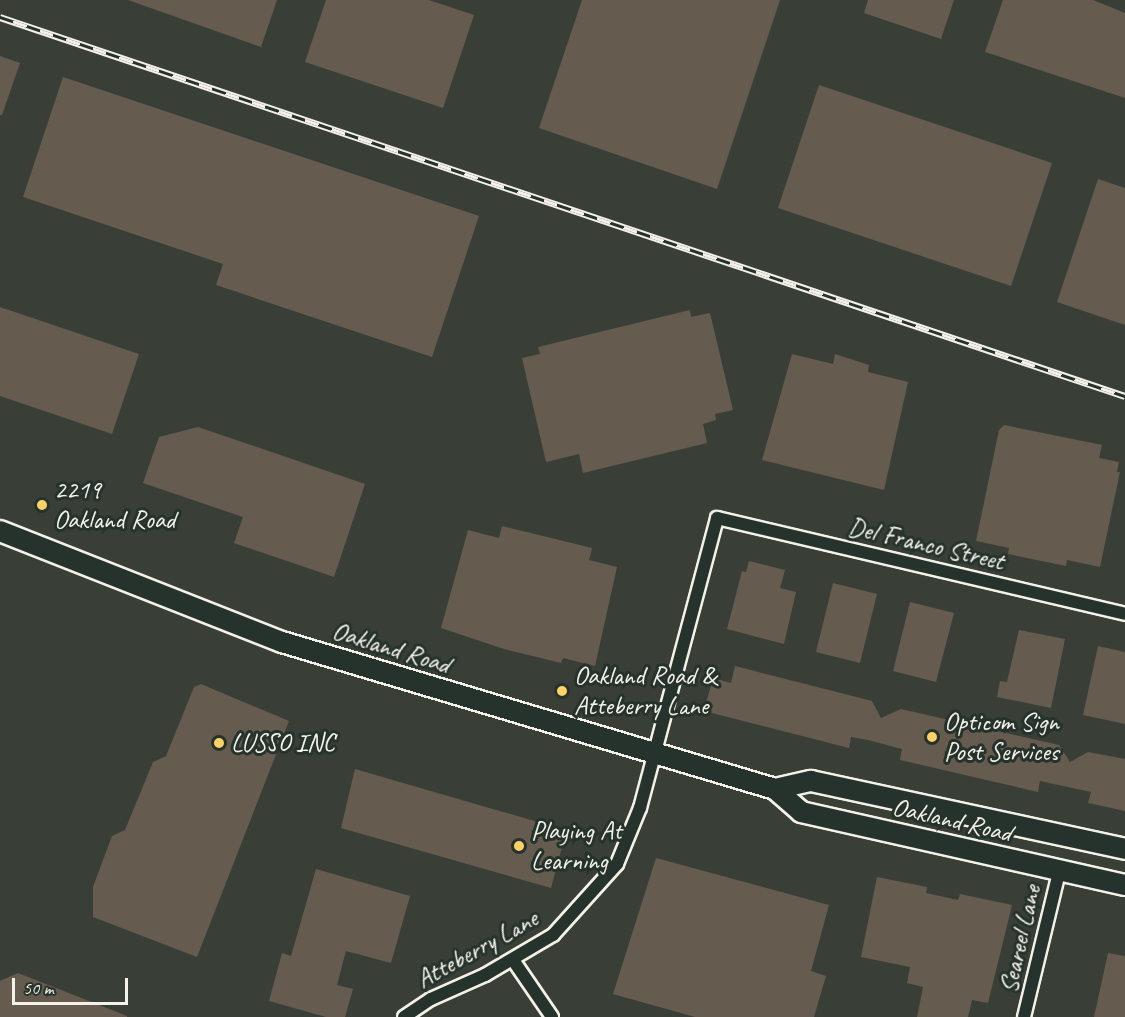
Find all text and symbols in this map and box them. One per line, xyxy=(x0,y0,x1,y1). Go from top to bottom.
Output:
place label: 2219 Oakland Road xyxy=(54,474,174,536)
marker: 2219 Oakland Road xyxy=(35,498,49,512)
street label: Del Franco Street xyxy=(844,511,1008,577)
street label: Oakland Road xyxy=(329,615,453,681)
place label: Oakland Road & Atteberry Lane xyxy=(574,660,715,722)
marker: Oakland Road & Atteberry Lane xyxy=(555,684,569,698)
place label: Opticom Sign Post Services xyxy=(944,706,1059,768)
place label: LUSSO INC xyxy=(231,727,335,759)
marker: Opticom Sign Post Services xyxy=(925,730,939,744)
marker: LUSSO INC xyxy=(212,736,226,750)
street label: Oakland Road xyxy=(890,791,1014,849)
place label: Playing At Learning xyxy=(531,815,622,876)
marker: Playing At Learning xyxy=(512,839,526,853)
street label: Seareel Lane xyxy=(992,882,1048,996)
street label: Atteberry Lane xyxy=(410,903,544,995)
scale bar xyxy=(15,966,130,1004)
text: 50 m xyxy=(23,977,54,999)

